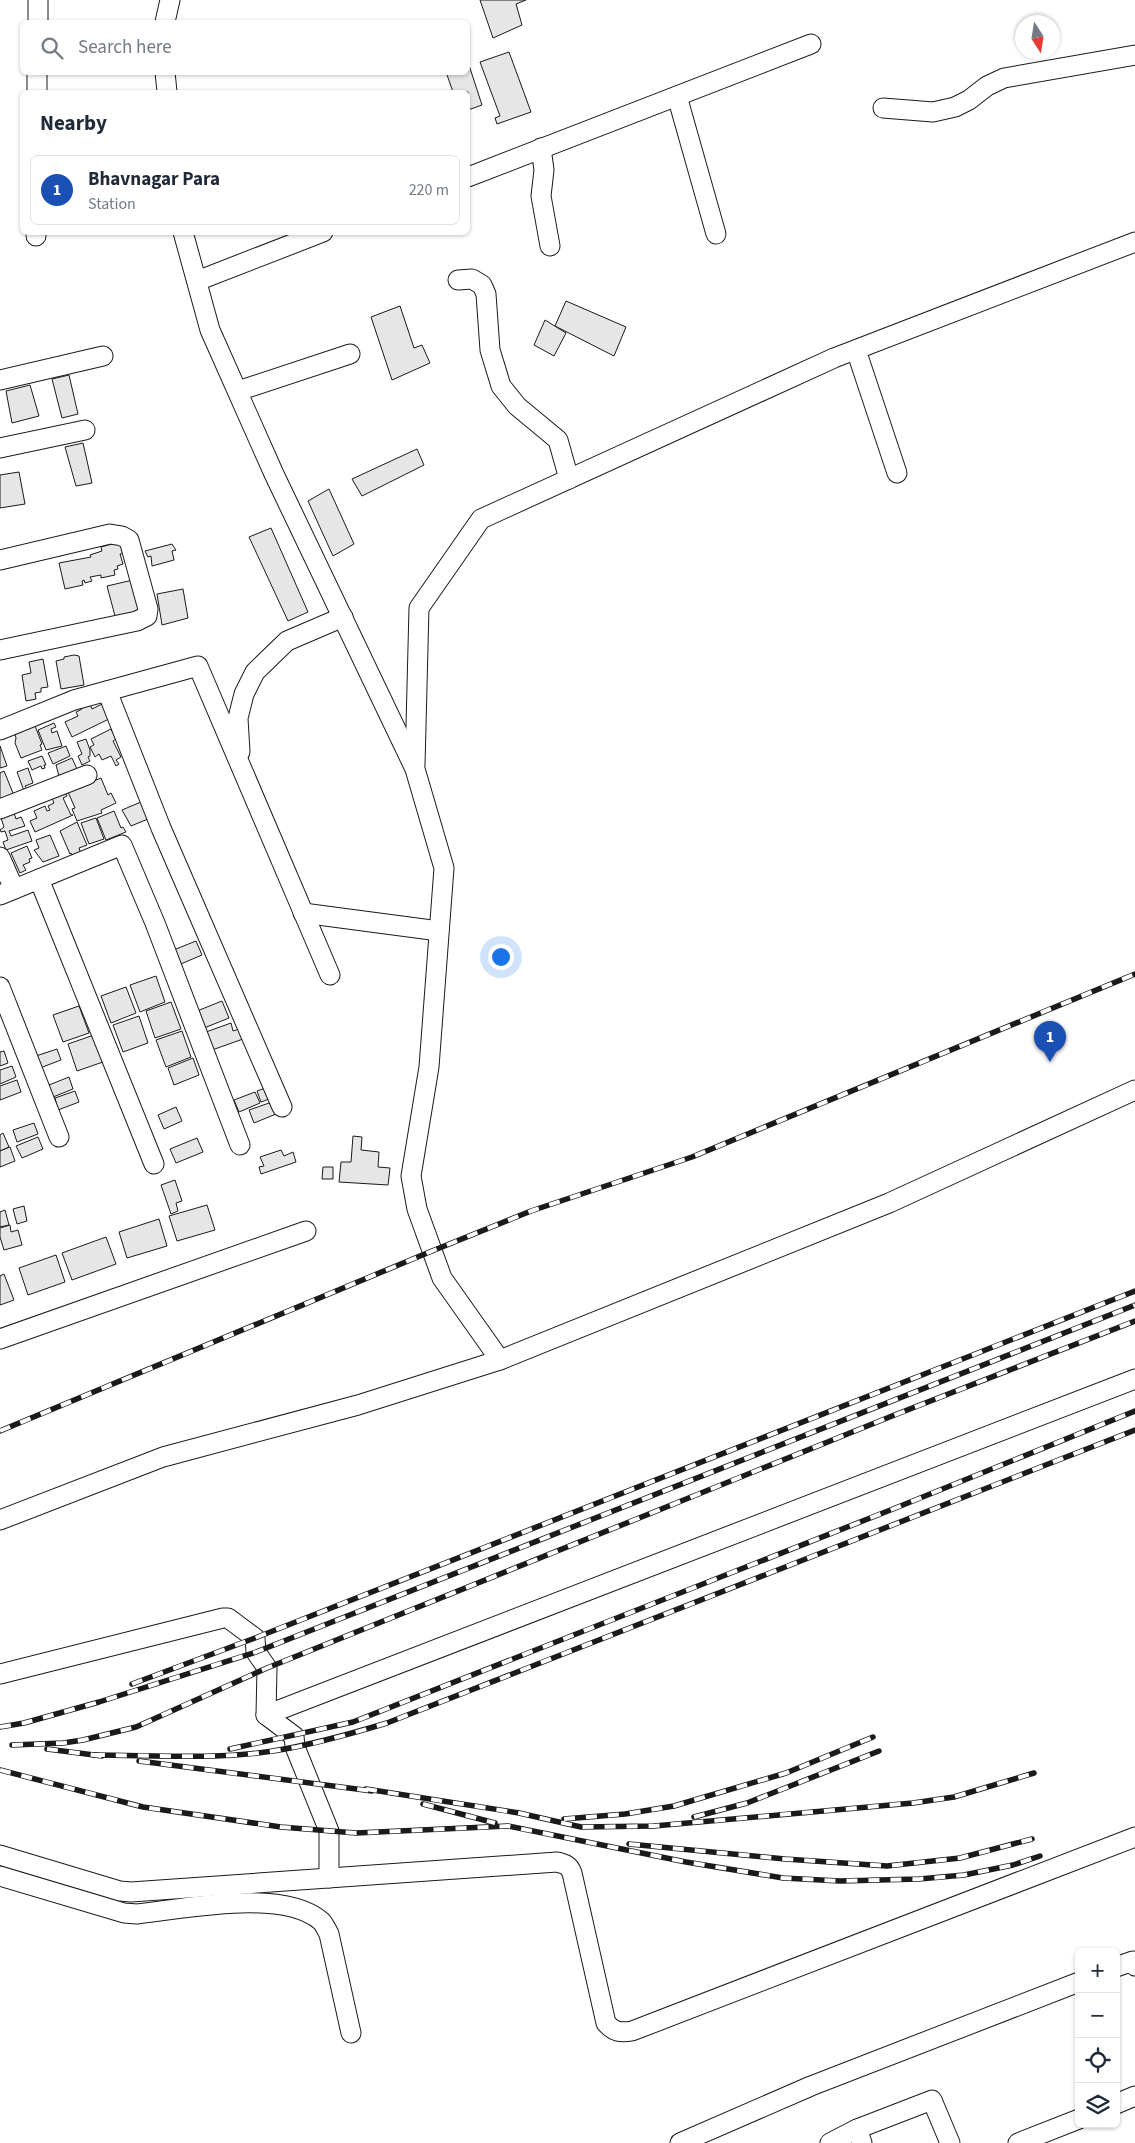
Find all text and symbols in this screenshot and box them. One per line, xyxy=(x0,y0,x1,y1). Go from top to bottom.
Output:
north arrow xyxy=(1015,15,1060,60)
search box xyxy=(20,20,470,75)
icon: search xyxy=(38,34,66,62)
text: Search here xyxy=(78,34,172,61)
text: Nearby xyxy=(40,108,107,138)
text: Bhavnagar Para xyxy=(88,166,220,193)
text: 1 xyxy=(53,179,61,201)
text: 220 m xyxy=(409,179,449,201)
text: Station xyxy=(88,193,136,215)
your location xyxy=(488,944,514,970)
pin: 1 xyxy=(1034,1021,1066,1062)
map controls xyxy=(1075,1948,1120,2128)
button: + xyxy=(1075,1948,1120,1993)
button: − xyxy=(1075,1993,1120,2038)
button: locate xyxy=(1075,2038,1120,2083)
button: layers xyxy=(1075,2083,1120,2128)

